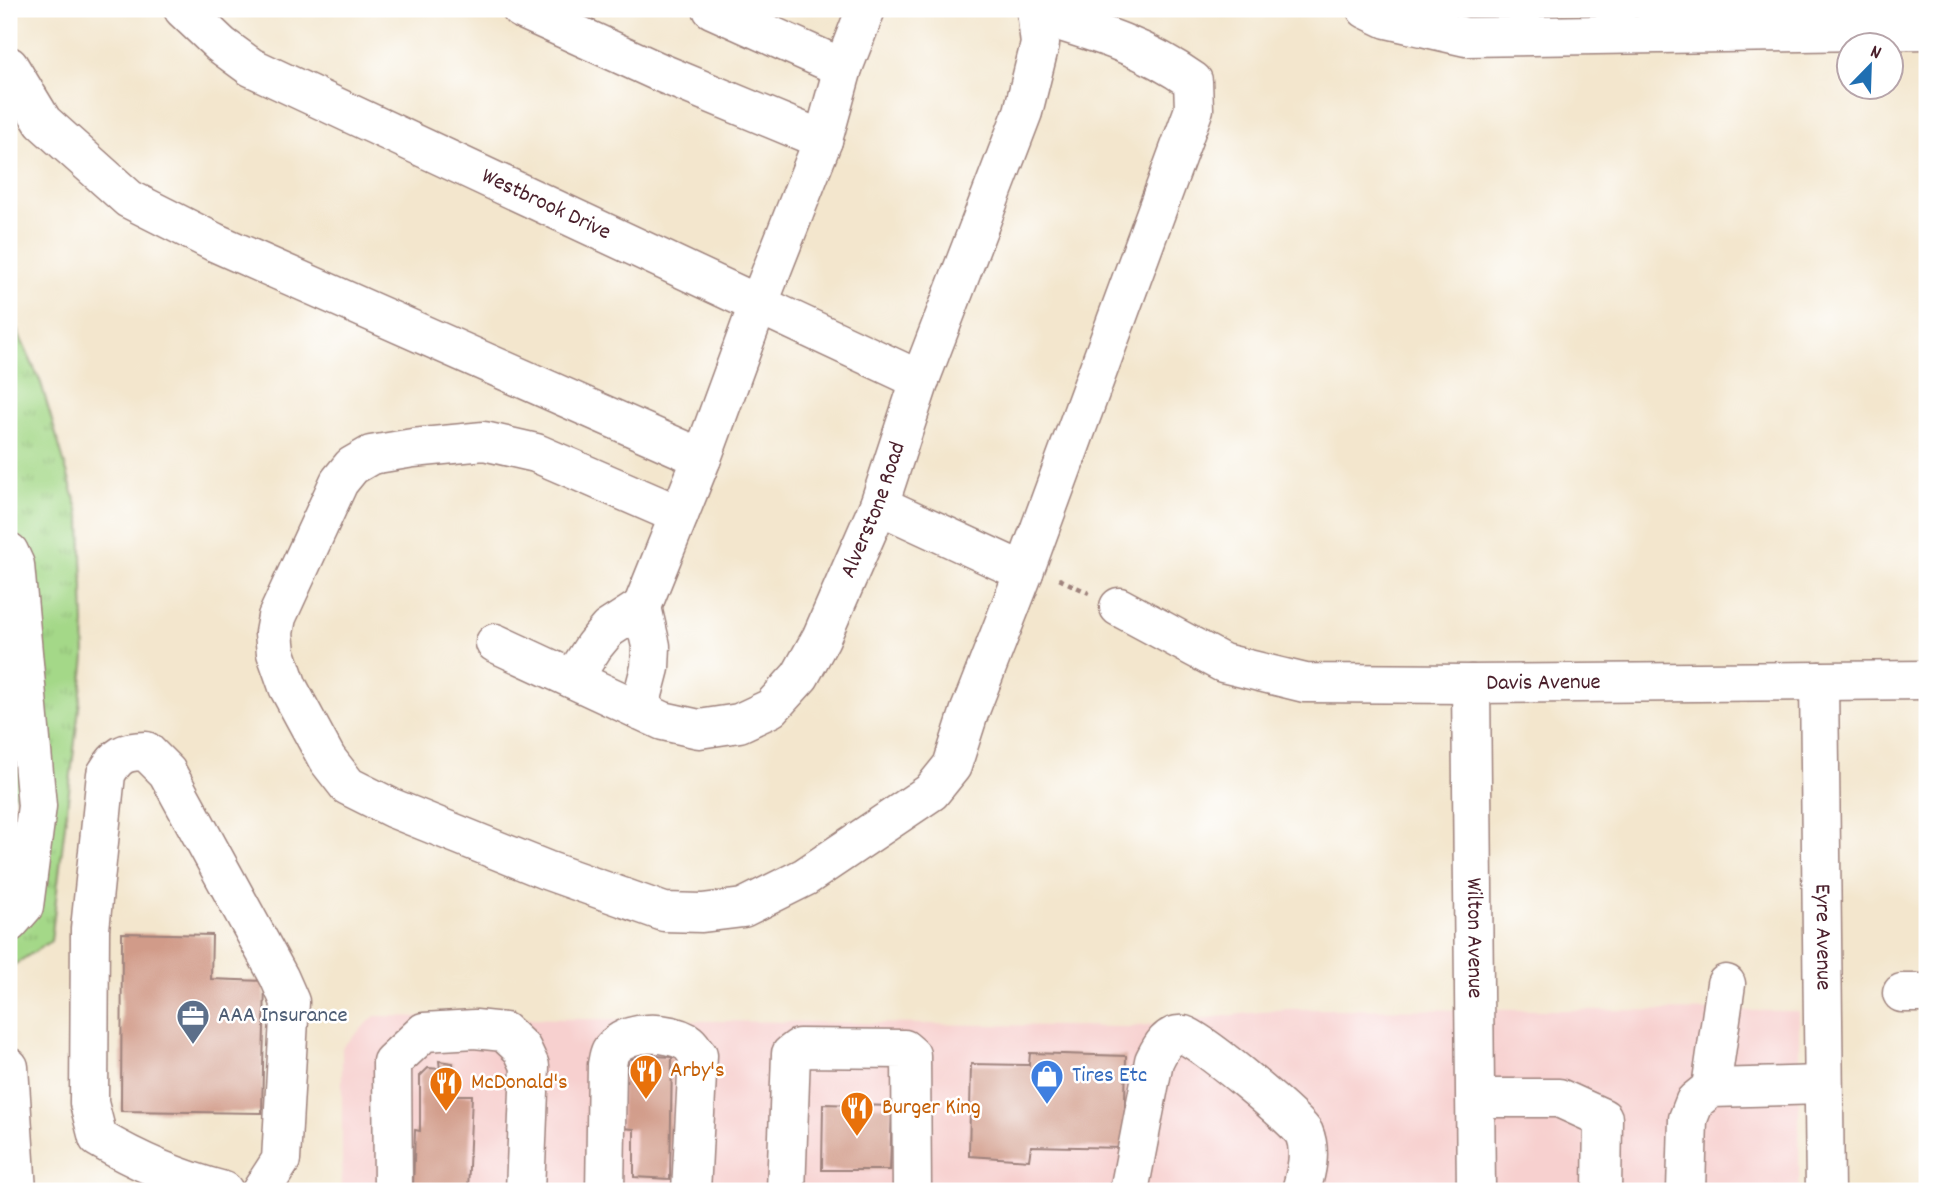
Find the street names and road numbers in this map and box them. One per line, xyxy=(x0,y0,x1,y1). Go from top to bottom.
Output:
street label: Westbrook Drive xyxy=(476,160,616,249)
street label: Alverstone Road xyxy=(832,438,915,584)
street label: Davis Avenue xyxy=(1486,666,1601,700)
street label: Wilton Avenue xyxy=(1456,878,1491,998)
street label: Eyre Avenue xyxy=(1805,883,1839,991)

